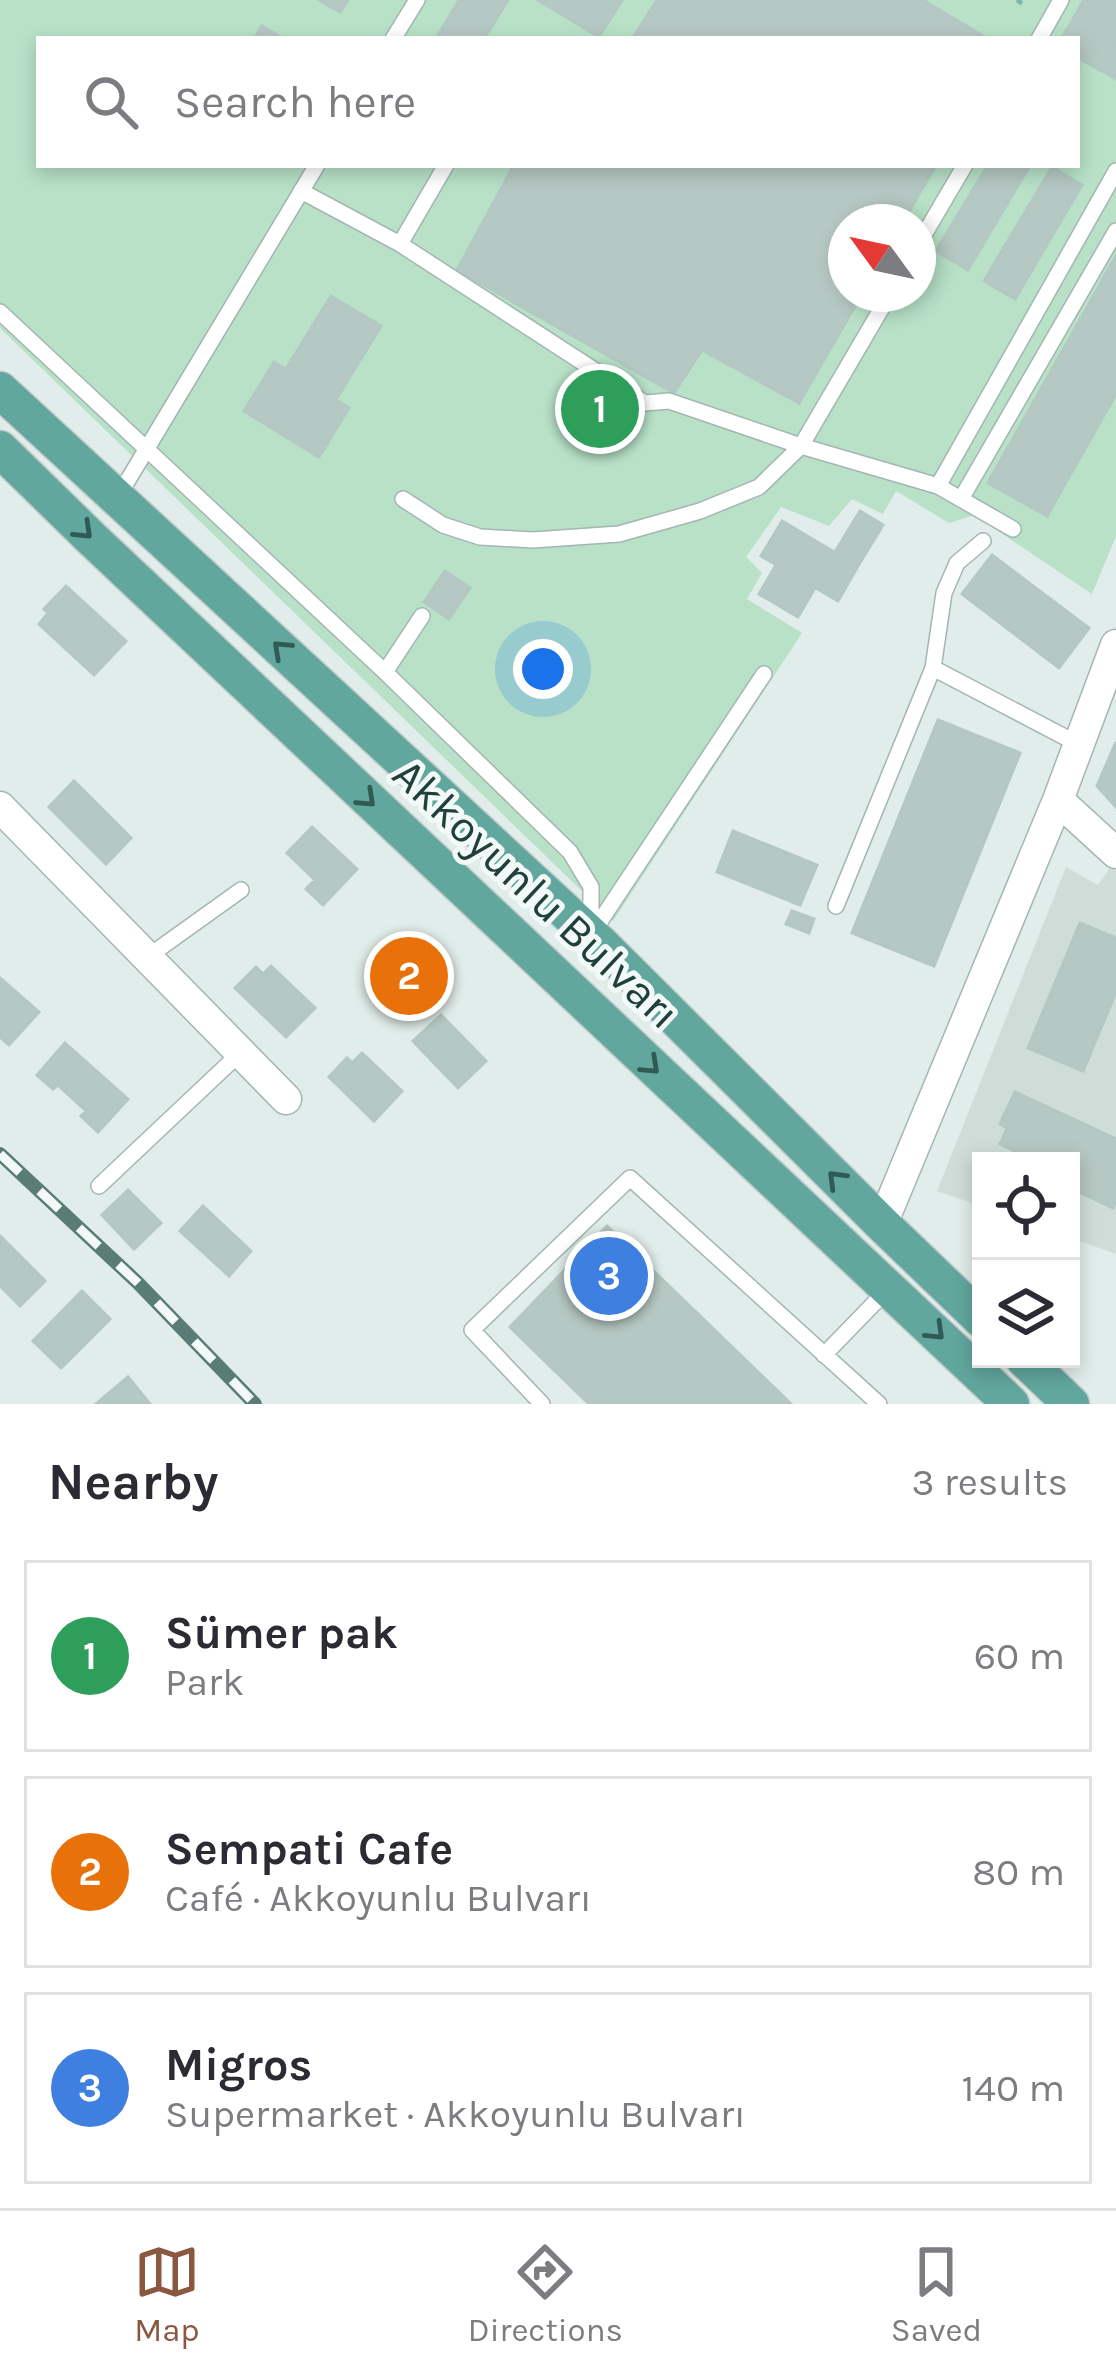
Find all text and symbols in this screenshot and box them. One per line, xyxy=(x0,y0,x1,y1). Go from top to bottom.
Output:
search box xyxy=(36,36,1080,168)
icon: search xyxy=(78,69,144,135)
text: Search here xyxy=(174,76,416,128)
north arrow xyxy=(828,204,936,312)
pin: 1 xyxy=(561,364,639,454)
one-way arrow xyxy=(70,517,91,539)
your location xyxy=(513,639,573,699)
one-way arrow xyxy=(273,642,294,663)
street label: Akkoyunlu Bulvarı xyxy=(382,748,690,1040)
one-way arrow xyxy=(353,785,375,807)
pin: 2 xyxy=(370,931,448,1021)
one-way arrow xyxy=(638,1051,659,1073)
map controls xyxy=(972,1152,1080,1368)
button: locate xyxy=(972,1152,1080,1260)
one-way arrow xyxy=(829,1171,851,1193)
pin: 3 xyxy=(570,1231,648,1321)
button: layers xyxy=(972,1260,1080,1368)
one-way arrow xyxy=(922,1318,944,1340)
text: Nearby xyxy=(48,1452,218,1512)
text: 3 results xyxy=(911,1459,1068,1505)
text: Sümer pak xyxy=(165,1607,398,1659)
text: 1 xyxy=(83,1633,97,1679)
text: 60 m xyxy=(974,1633,1065,1679)
text: Park xyxy=(165,1659,244,1705)
text: Sempati Cafe xyxy=(165,1823,453,1875)
text: 2 xyxy=(78,1849,102,1895)
text: 80 m xyxy=(972,1849,1065,1895)
text: Café · Akkoyunlu Bulvarı xyxy=(165,1875,592,1921)
text: Migros xyxy=(165,2039,312,2091)
text: 3 xyxy=(78,2065,102,2111)
text: 140 m xyxy=(961,2065,1065,2111)
text: Supermarket · Akkoyunlu Bulvarı xyxy=(165,2091,746,2137)
tab: Map xyxy=(134,2239,200,2349)
tab: Directions xyxy=(468,2239,623,2349)
tab: Saved xyxy=(891,2239,982,2349)

